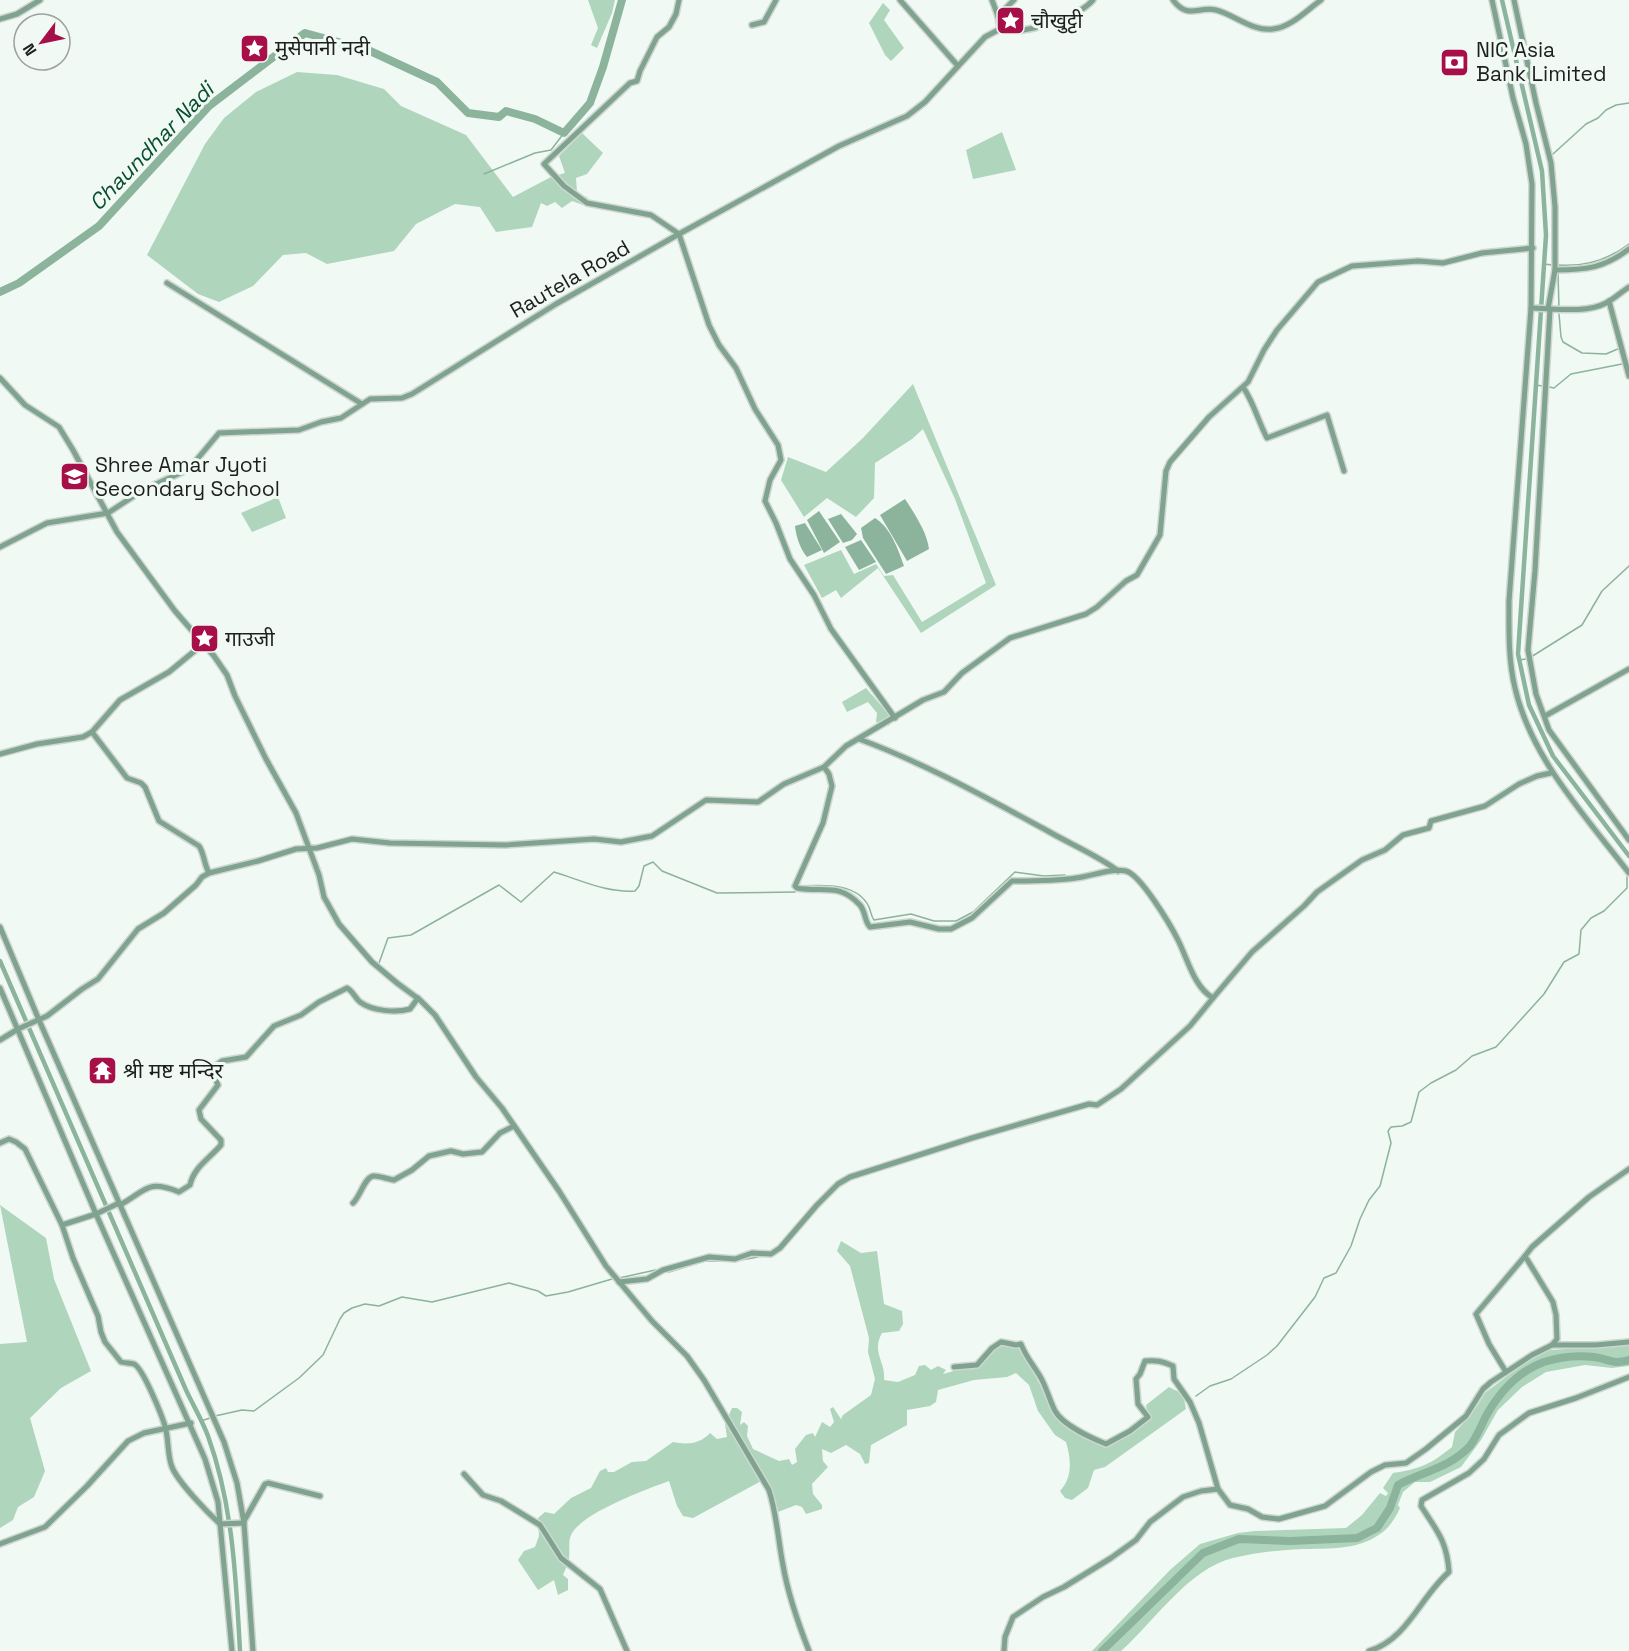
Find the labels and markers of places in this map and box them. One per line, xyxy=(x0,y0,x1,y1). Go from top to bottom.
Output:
place icon: चौखुट्टी xyxy=(994,5,1026,37)
place label: चौखुट्टी xyxy=(1031,7,1083,34)
place icon: मुसेपानी नदी xyxy=(238,32,270,64)
place label: मुसेपानी नदी xyxy=(275,34,370,61)
place label: NIC Asia Bank Limited xyxy=(1476,36,1607,87)
bank icon: NIC Asia Bank Limited xyxy=(1439,46,1471,78)
place label: Shree Amar Jyoti Secondary School xyxy=(95,451,280,502)
school or university icon: Shree Amar Jyoti Secondary School xyxy=(58,461,90,493)
place icon: गाउजी xyxy=(188,623,220,655)
place label: गाउजी xyxy=(225,625,275,652)
temple icon: श्री मष्ट मन्दिर xyxy=(86,1055,118,1087)
place label: श्री मष्ट मन्दिर xyxy=(123,1057,224,1084)

